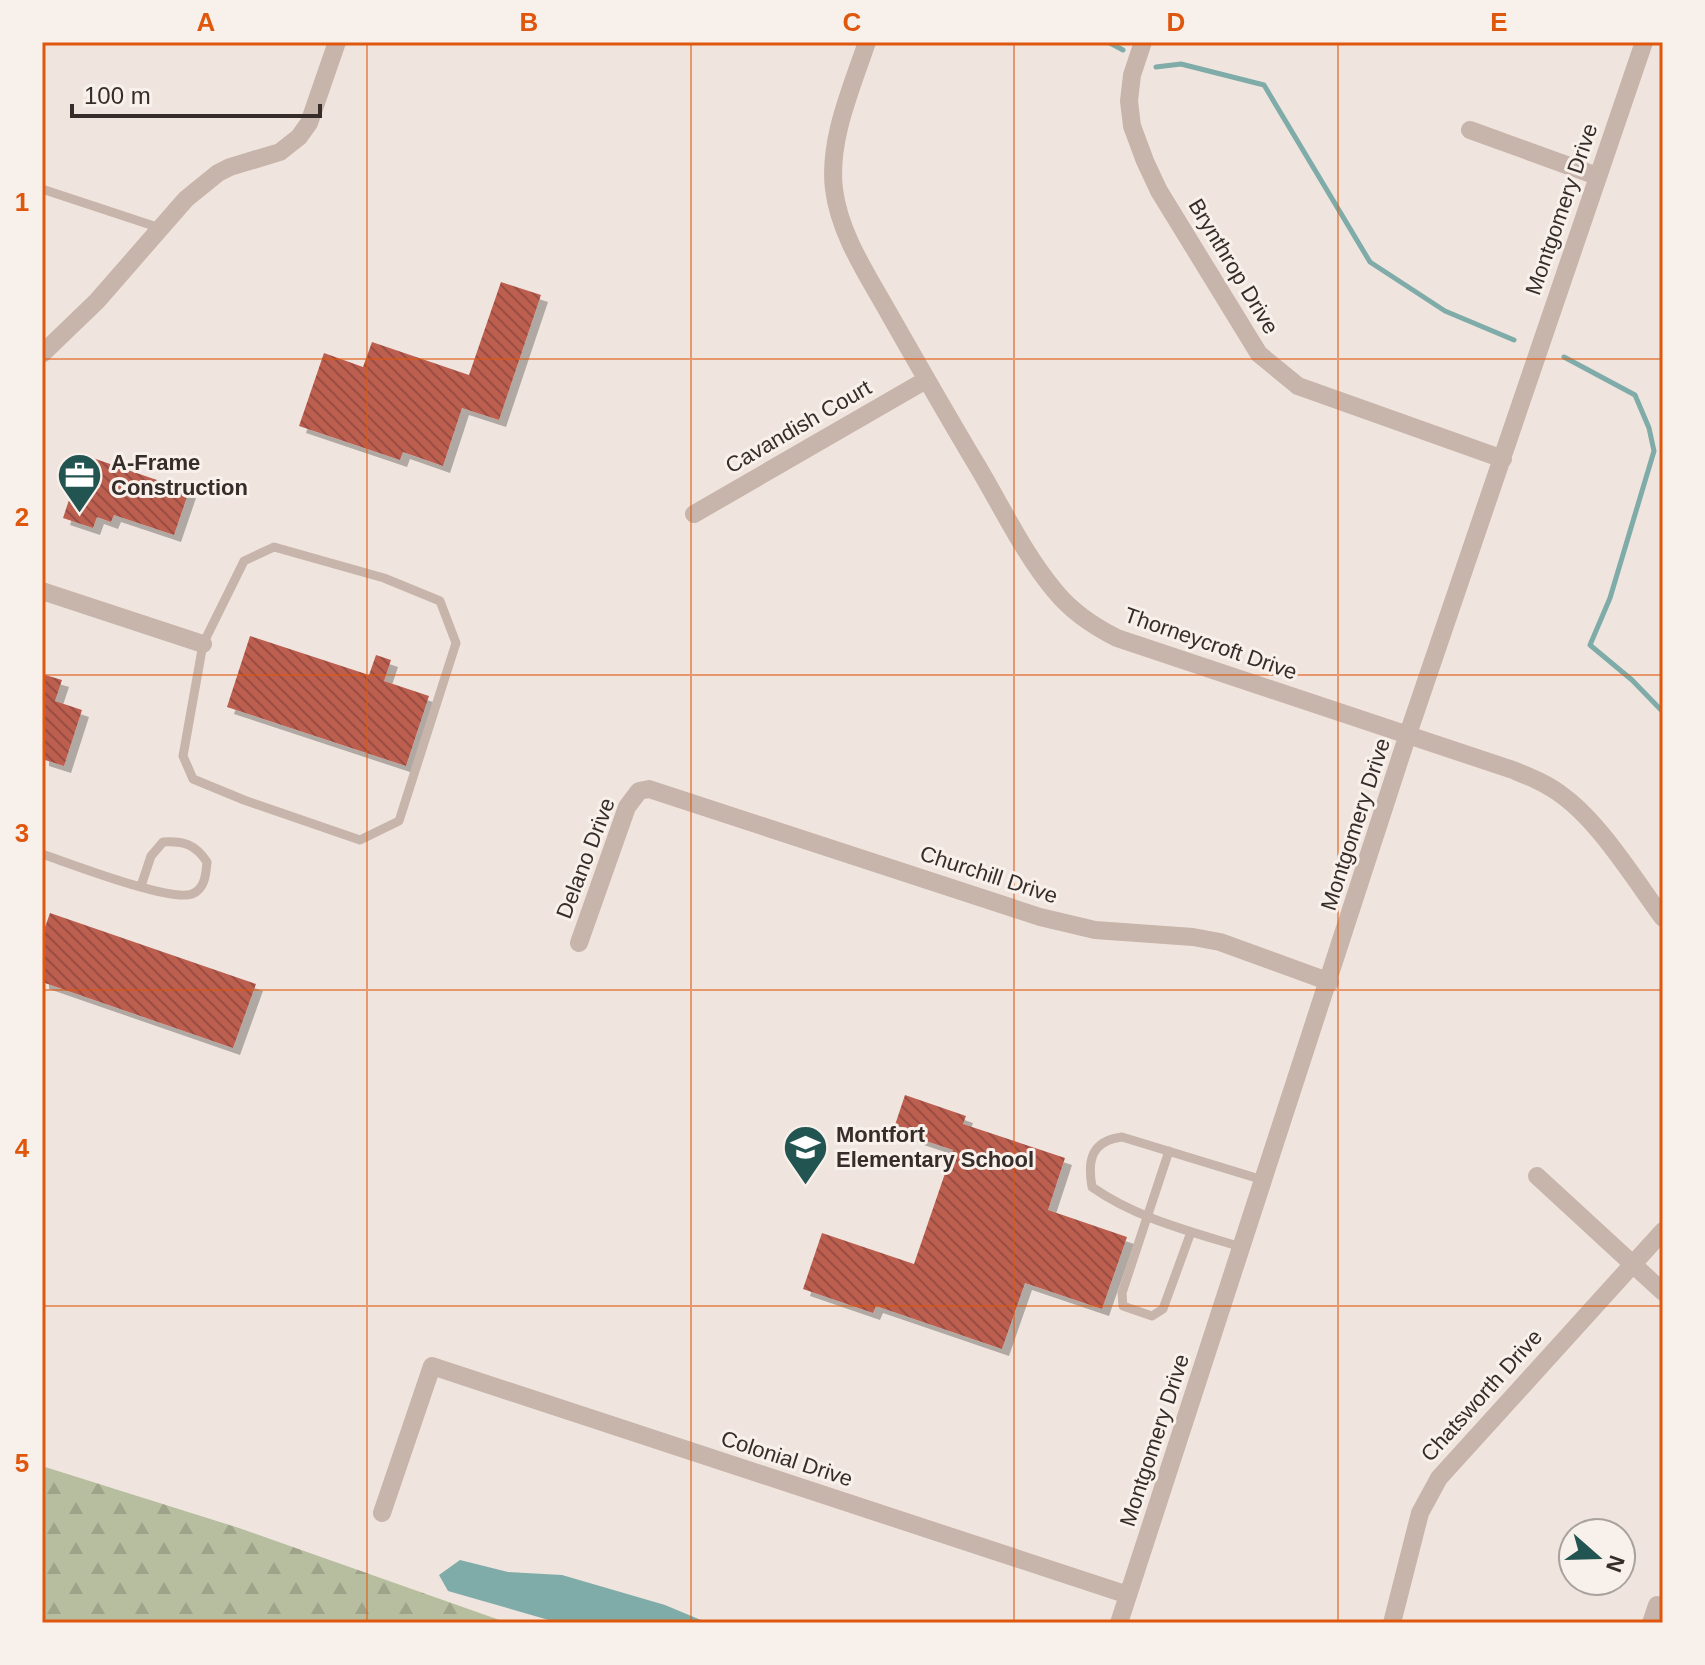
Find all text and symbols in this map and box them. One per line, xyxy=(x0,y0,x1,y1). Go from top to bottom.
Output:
text: A xyxy=(197,7,216,37)
text: B xyxy=(520,7,538,37)
text: C xyxy=(843,7,862,37)
text: D xyxy=(1167,7,1185,37)
text: E xyxy=(1490,7,1508,37)
scale bar xyxy=(72,68,320,118)
text: 100 m xyxy=(84,82,151,109)
street label: Montgomery Drive xyxy=(1520,120,1603,298)
text: 1 xyxy=(15,187,29,217)
street label: Brynthrop Drive xyxy=(1183,194,1284,338)
street label: Cavandish Court xyxy=(721,375,875,478)
place label: A-Frame Construction xyxy=(111,450,248,500)
office icon: A-Frame Construction xyxy=(56,451,104,514)
text: 2 xyxy=(15,502,29,532)
street label: Thorneycroft Drive xyxy=(1121,602,1300,685)
street label: Montgomery Drive xyxy=(1316,735,1395,913)
street label: Delano Drive xyxy=(551,794,620,922)
text: 3 xyxy=(15,818,29,848)
street label: Churchill Drive xyxy=(917,840,1061,908)
place label: Montfort Elementary School xyxy=(836,1122,1034,1172)
school or university icon: Montfort Elementary School xyxy=(781,1123,829,1186)
text: 4 xyxy=(15,1133,30,1163)
street label: Chatsworth Drive xyxy=(1416,1324,1547,1466)
street label: Montgomery Drive xyxy=(1115,1351,1194,1529)
street label: Colonial Drive xyxy=(718,1425,856,1492)
text: 5 xyxy=(15,1448,29,1478)
north arrow xyxy=(1557,1517,1637,1597)
text: N xyxy=(1601,1552,1630,1575)

